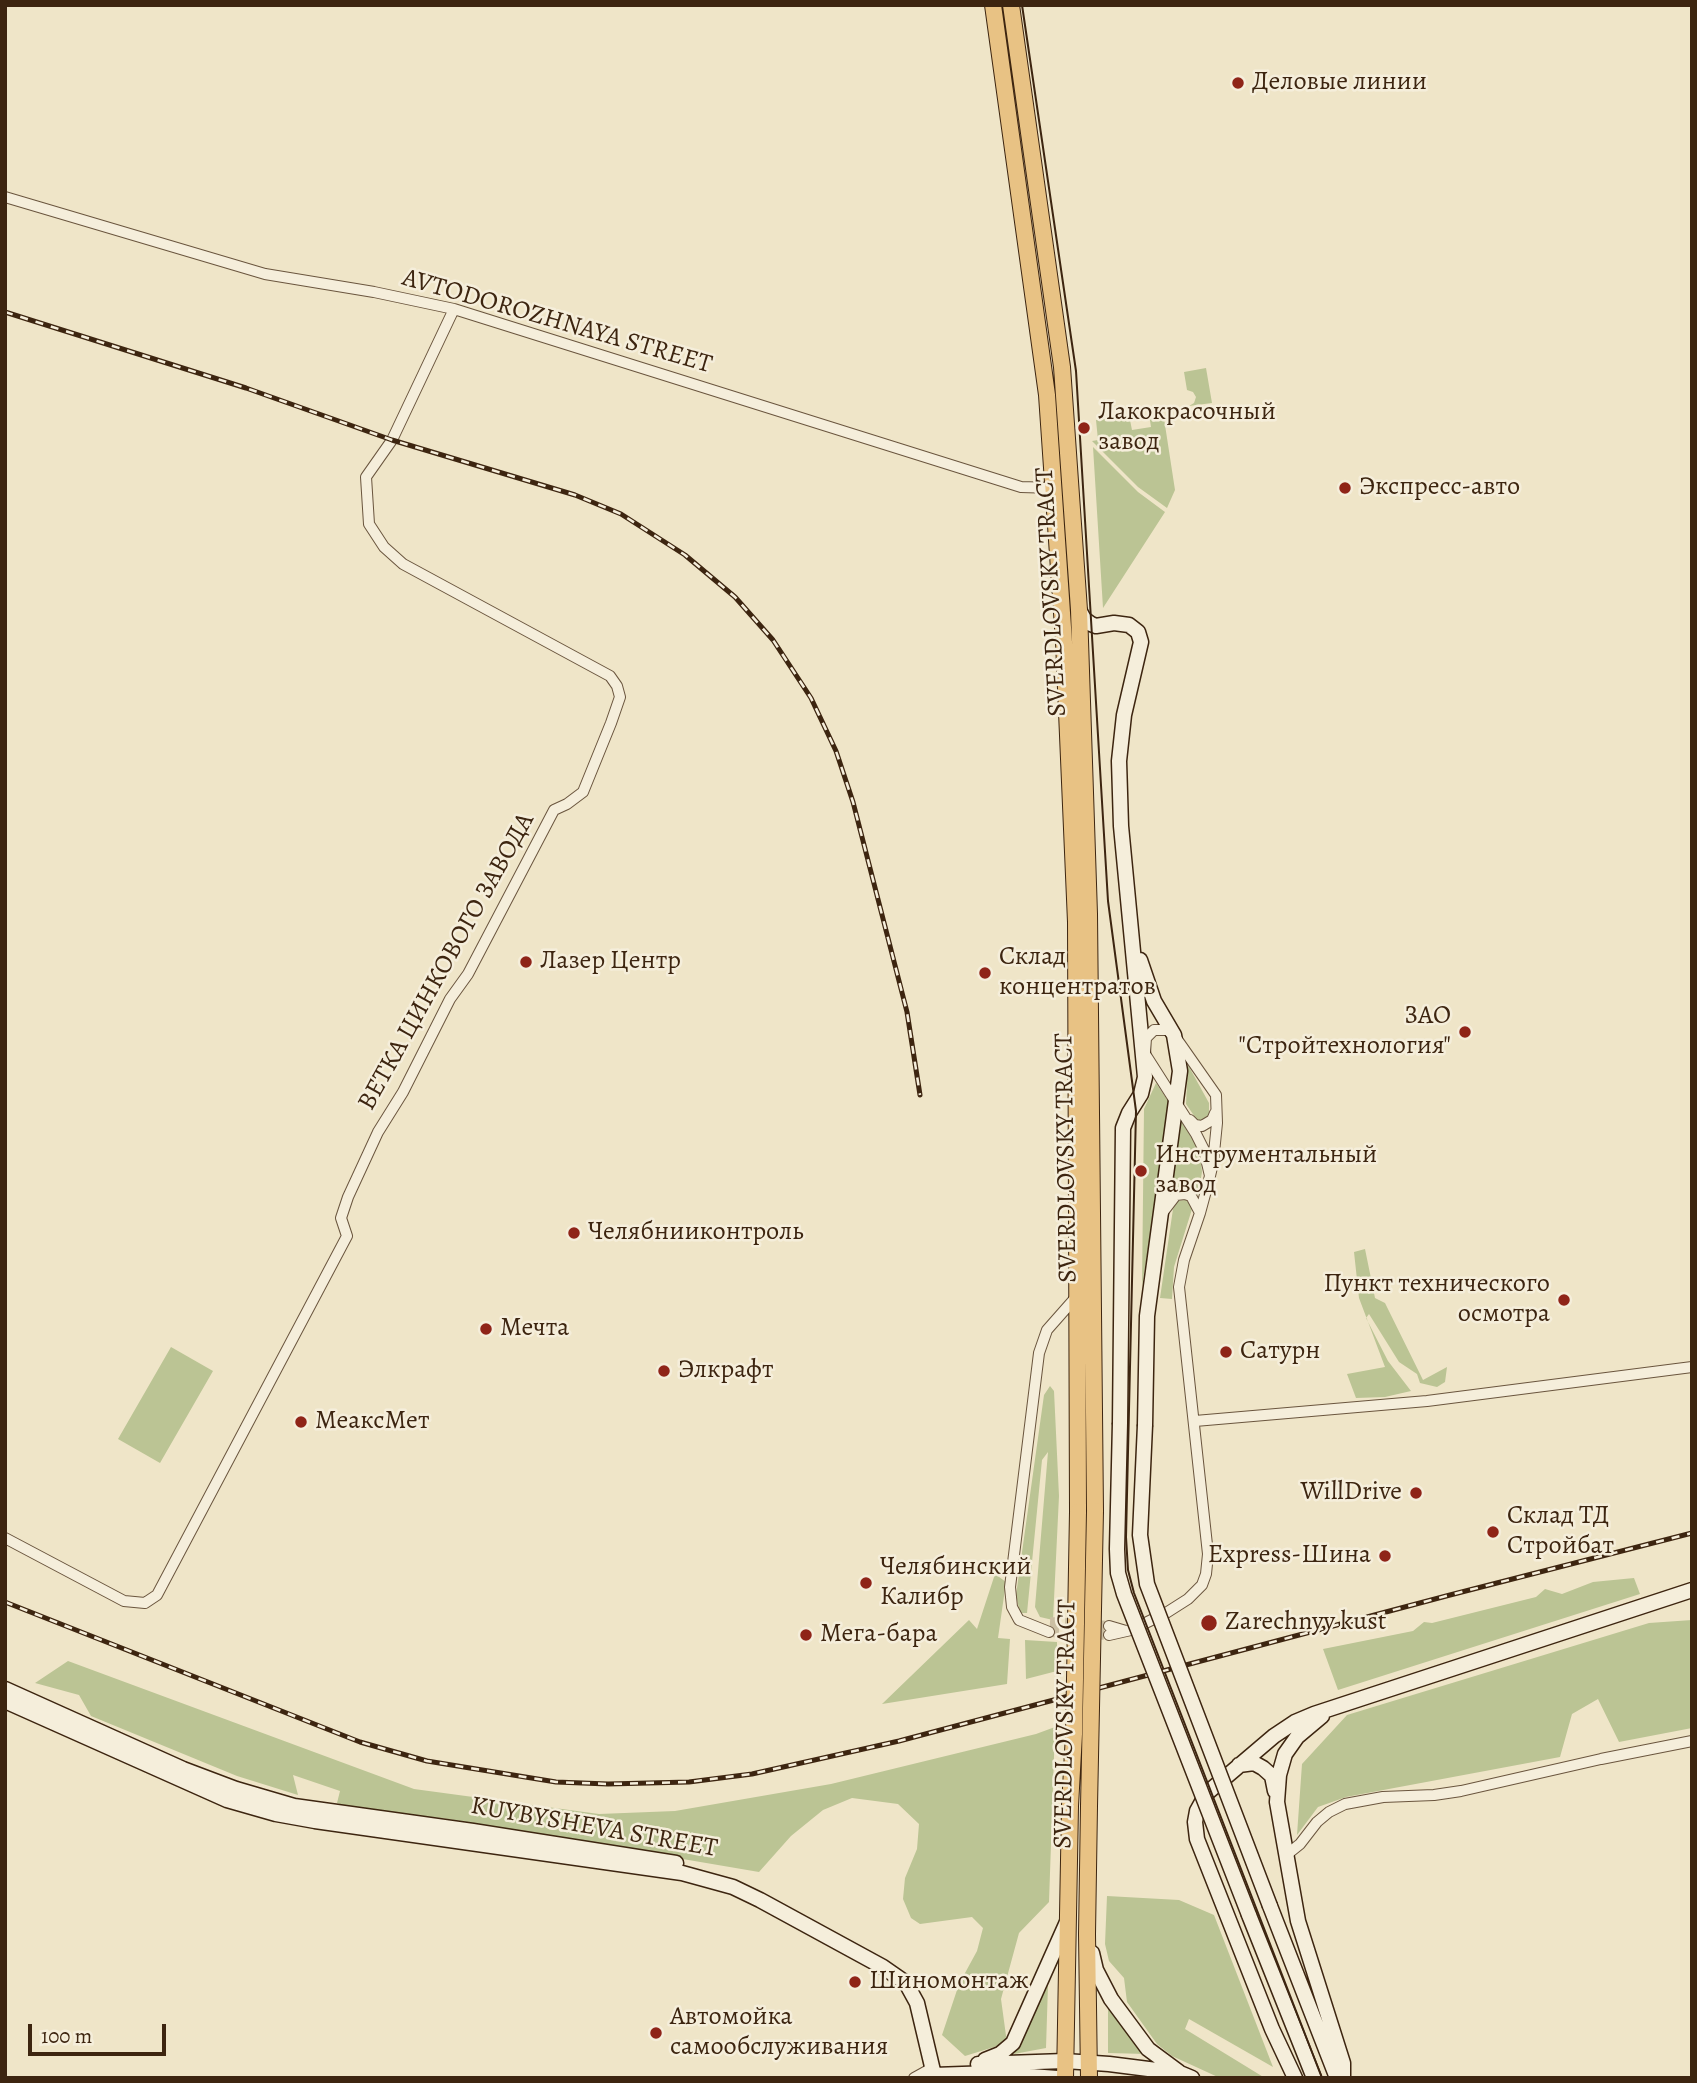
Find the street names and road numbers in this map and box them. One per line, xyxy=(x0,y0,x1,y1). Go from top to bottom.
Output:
street label: AVTODOROZHNAYA STREET xyxy=(399,263,715,381)
street label: SVERDLOVSKY TRACT xyxy=(1030,466,1074,718)
street label: ВЕТКА ЦИНКОВОГО ЗАВОДА xyxy=(352,808,542,1116)
street label: SVERDLOVSKY TRACT xyxy=(1049,1033,1085,1283)
street label: SVERDLOVSKY TRACT xyxy=(1048,1599,1084,1849)
street label: KUYBYSHEVA STREET xyxy=(468,1791,720,1865)

